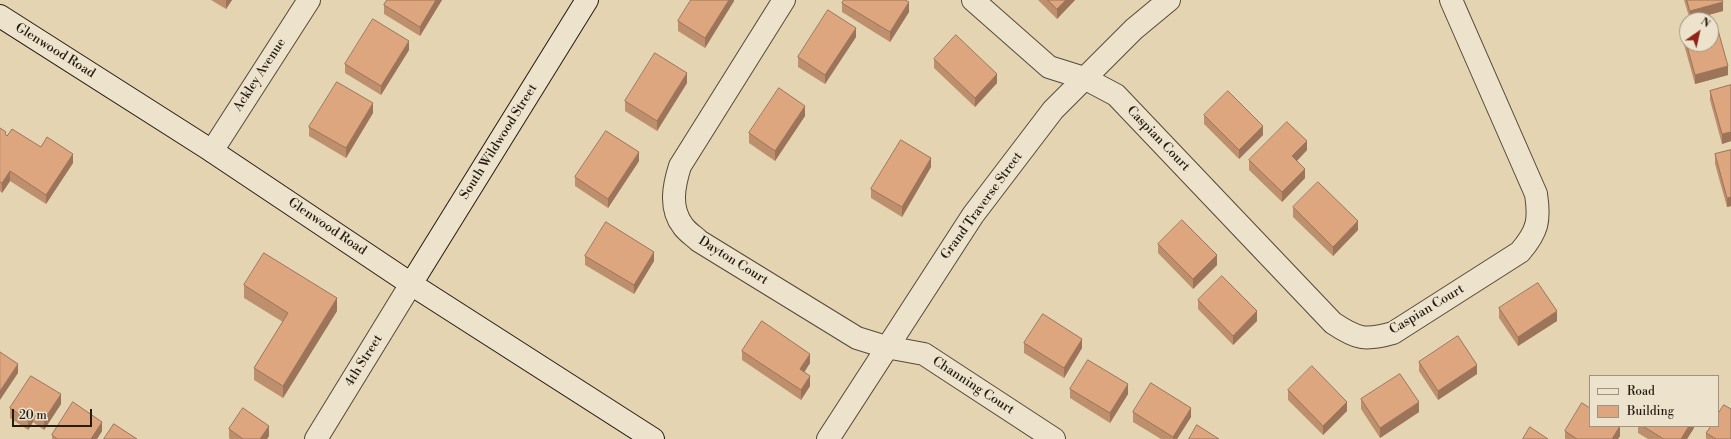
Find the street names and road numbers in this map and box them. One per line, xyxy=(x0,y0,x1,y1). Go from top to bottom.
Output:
street label: Glenwood Road xyxy=(12,20,98,82)
street label: Ackley Avenue xyxy=(231,35,289,115)
street label: South Wildwood Street xyxy=(457,81,541,203)
street label: Caspian Court xyxy=(1123,103,1193,175)
street label: Grand Traverse Street xyxy=(938,149,1026,263)
street label: Glenwood Road xyxy=(285,195,369,259)
street label: Dayton Court xyxy=(695,233,771,289)
street label: Caspian Court xyxy=(1387,282,1467,338)
street label: 4th Street xyxy=(342,332,386,390)
street label: Channing Court xyxy=(929,354,1017,418)

